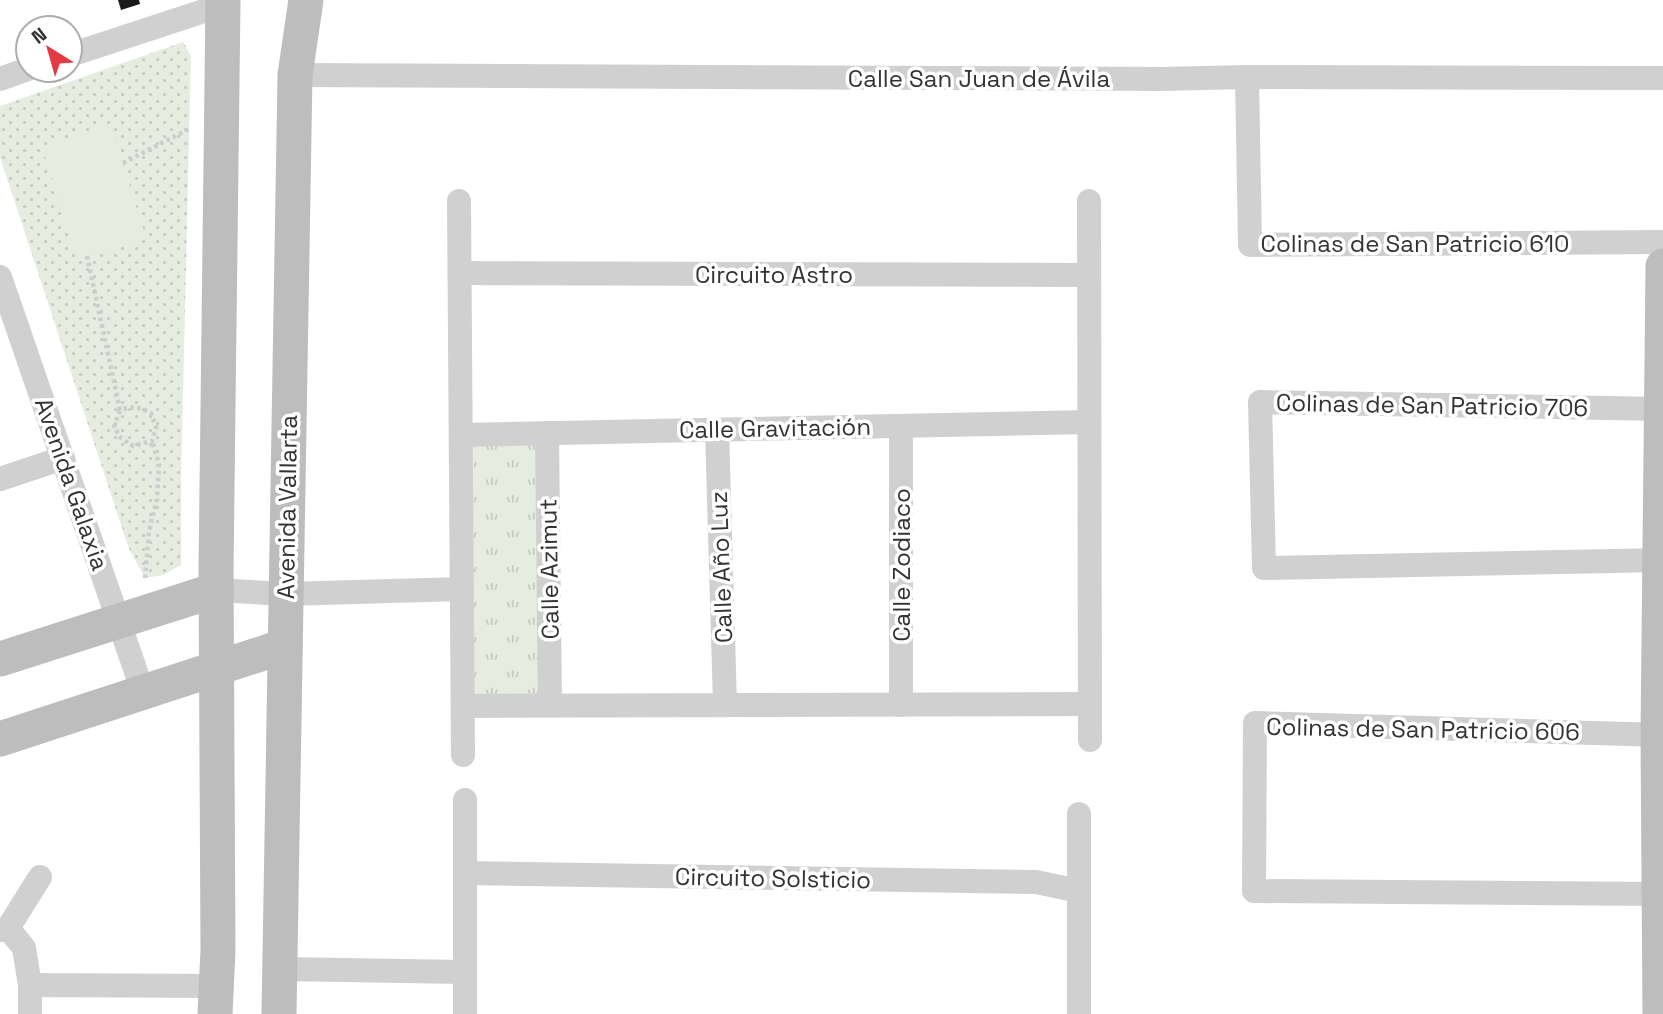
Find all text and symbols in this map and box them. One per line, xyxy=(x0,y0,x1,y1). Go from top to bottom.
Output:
north arrow xyxy=(14,14,84,84)
text: N xyxy=(26,22,52,50)
street label: Calle San Juan de Ávila xyxy=(848,63,1110,94)
street label: Colinas de San Patricio 610 xyxy=(1261,228,1569,259)
street label: Circuito Astro xyxy=(695,259,853,290)
street label: Colinas de San Patricio 706 xyxy=(1276,387,1588,423)
street label: Avenida Galaxia xyxy=(28,394,116,575)
street label: Calle Gravitación xyxy=(679,411,871,445)
street label: Avenida Vallarta xyxy=(270,414,304,599)
street label: Calle Zodiaco xyxy=(886,488,917,642)
street label: Calle Año Luz xyxy=(703,490,739,644)
street label: Calle Azimut xyxy=(532,498,566,640)
street label: Colinas de San Patricio 606 xyxy=(1266,711,1580,747)
street label: Circuito Solsticio xyxy=(675,861,871,895)

